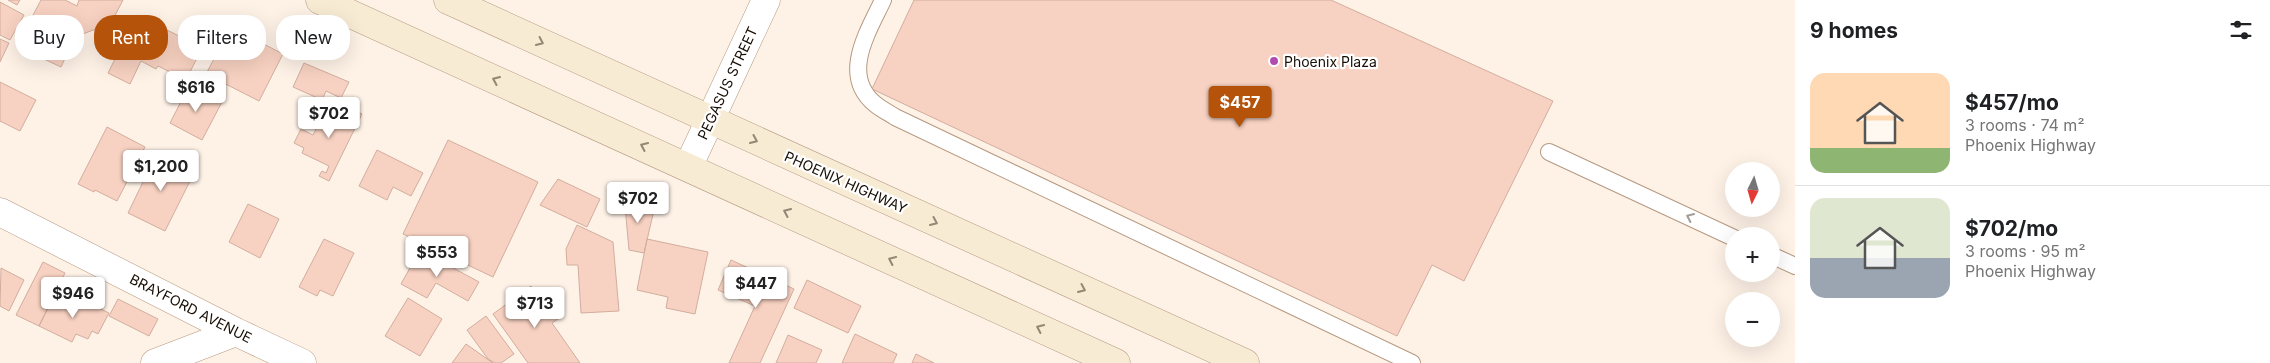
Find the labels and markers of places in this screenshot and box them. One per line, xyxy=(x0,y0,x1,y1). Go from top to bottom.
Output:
place label: Phoenix Plaza xyxy=(1284,53,1377,70)
marker: Phoenix Plaza xyxy=(1268,55,1280,67)
pin: $616 xyxy=(166,70,226,113)
pin: $457 xyxy=(1210,86,1270,128)
pin: $702 xyxy=(299,96,359,139)
pin: $1,200 xyxy=(120,150,202,192)
pin: $702 xyxy=(608,182,668,224)
pin: $553 xyxy=(407,236,467,278)
pin: $447 xyxy=(726,266,786,309)
pin: $946 xyxy=(43,276,103,319)
pin: $713 xyxy=(505,286,565,329)

